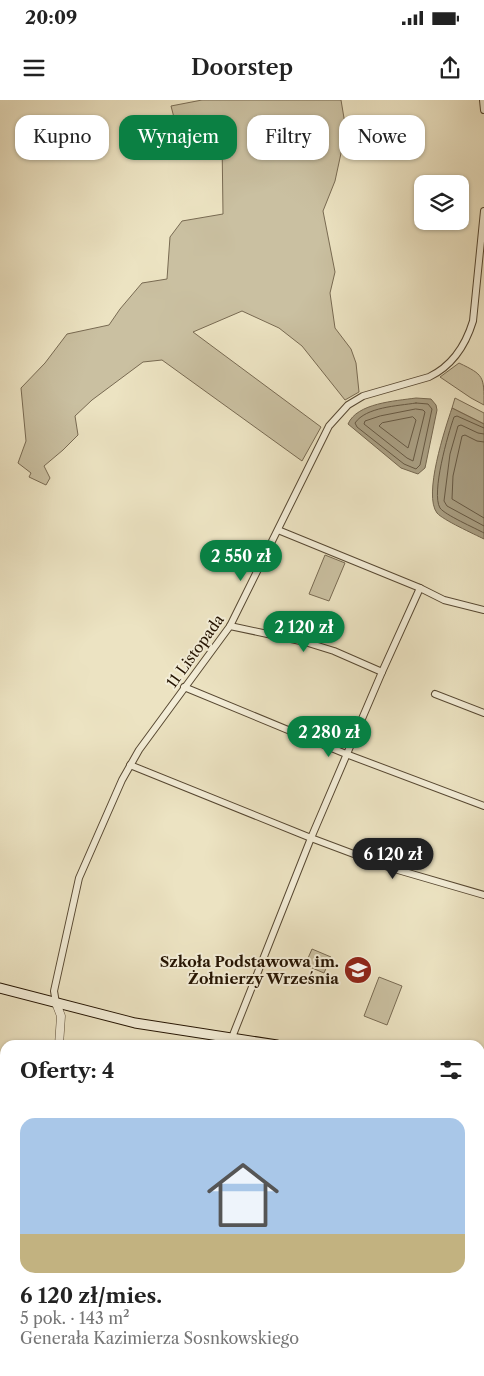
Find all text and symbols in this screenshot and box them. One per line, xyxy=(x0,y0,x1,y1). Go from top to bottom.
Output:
text: 20:09 xyxy=(25,6,77,29)
icon: menu xyxy=(20,54,48,82)
text: Doorstep xyxy=(191,54,293,81)
icon: share xyxy=(436,54,464,82)
chip: Kupno xyxy=(15,115,109,160)
chip: Wynajem xyxy=(119,115,237,160)
chip: Filtry xyxy=(247,115,329,160)
chip: Nowe xyxy=(339,115,425,160)
map controls xyxy=(414,175,469,230)
button: layers xyxy=(414,175,469,230)
pin: 2 550 zł xyxy=(189,540,293,582)
text: 2 550 zł xyxy=(211,546,271,566)
street label: 11 Listopada xyxy=(162,610,228,691)
pin: 2 120 zł xyxy=(252,610,356,653)
text: 2 120 zł xyxy=(274,617,334,637)
pin: 2 280 zł xyxy=(277,716,381,758)
text: 2 280 zł xyxy=(298,722,360,742)
pin: 6 120 zł xyxy=(341,838,445,880)
text: 6 120 zł xyxy=(363,844,423,864)
place label: Szkoła Podstawowa im. Żołnierzy Września xyxy=(160,952,339,988)
school or university icon: Szkoła Podstawowa im. Żołnierzy Września xyxy=(343,955,373,985)
icon: filters xyxy=(437,1056,465,1084)
text: Oferty: 4 xyxy=(20,1058,114,1083)
icon: home xyxy=(198,1150,288,1240)
text: 6 120 zł/mies. xyxy=(20,1283,162,1308)
text: 5 pok. · 143 m² xyxy=(20,1308,130,1328)
text: Generała Kazimierza Sosnkowskiego xyxy=(20,1328,299,1348)

